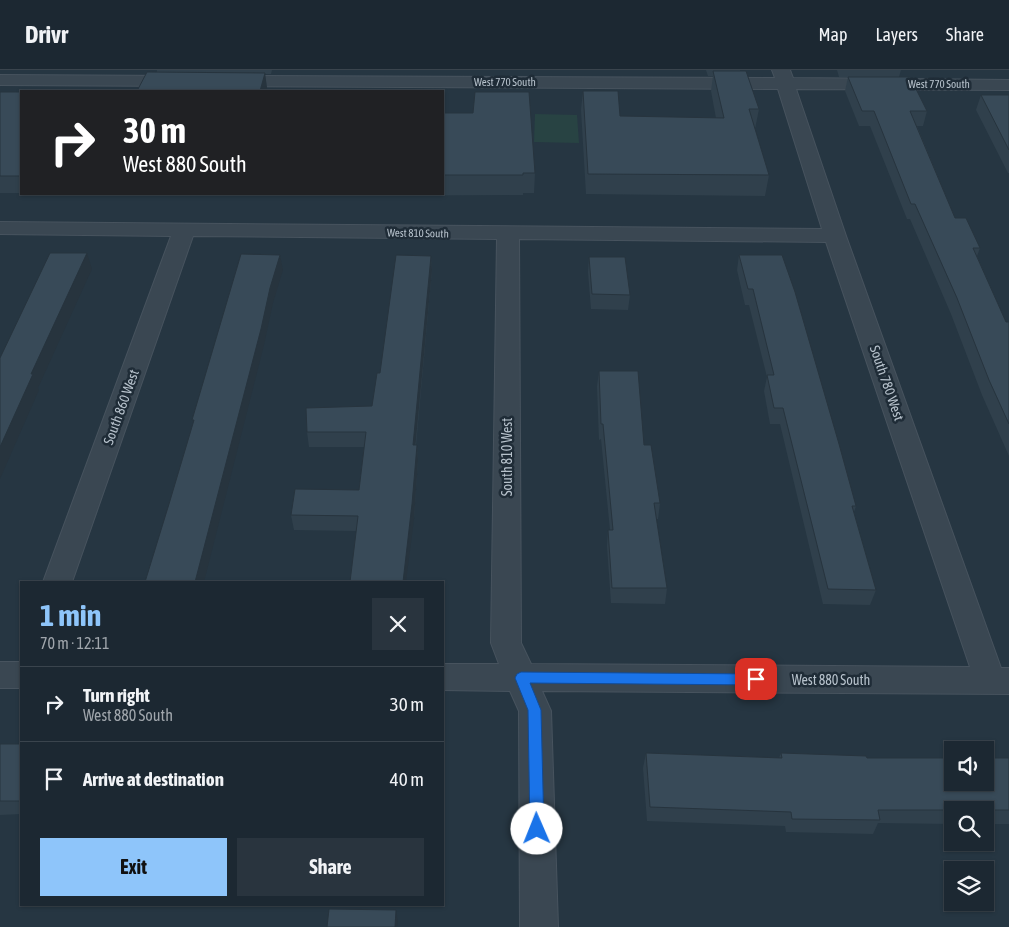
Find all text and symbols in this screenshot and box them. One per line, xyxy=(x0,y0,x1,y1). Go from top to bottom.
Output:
text: Drivr xyxy=(25,21,68,48)
text: Map xyxy=(818,24,847,45)
text: Layers xyxy=(875,24,918,45)
text: Share xyxy=(946,24,984,45)
street label: West 770 South xyxy=(474,76,536,88)
street label: West 770 South xyxy=(908,78,970,90)
icon: right xyxy=(40,110,105,175)
text: 30 m xyxy=(123,110,186,150)
text: West 880 South xyxy=(123,151,247,177)
street label: West 810 South xyxy=(387,226,449,240)
street label: South 780 West xyxy=(867,343,907,423)
street label: South 860 West xyxy=(100,367,142,447)
street label: South 810 West xyxy=(499,418,515,496)
text: 1 min xyxy=(40,598,101,632)
button: close xyxy=(372,598,424,650)
text: 70 m · 12:11 xyxy=(40,634,110,652)
pin xyxy=(735,658,777,700)
icon: arrive xyxy=(742,665,770,693)
street label: West 880 South xyxy=(792,672,870,688)
text: Turn right xyxy=(83,684,150,706)
icon: right xyxy=(40,690,68,718)
text: 30 m xyxy=(390,693,424,715)
text: West 880 South xyxy=(83,706,173,724)
map controls xyxy=(944,741,994,911)
button: sound xyxy=(944,741,994,791)
icon: arrive xyxy=(40,765,68,793)
text: Arrive at destination xyxy=(83,768,224,790)
text: 40 m xyxy=(390,768,424,790)
button: search xyxy=(944,801,994,851)
position arrow xyxy=(510,802,562,854)
button: Exit xyxy=(40,838,227,896)
button: Share xyxy=(237,838,424,896)
button: layers xyxy=(944,861,994,911)

